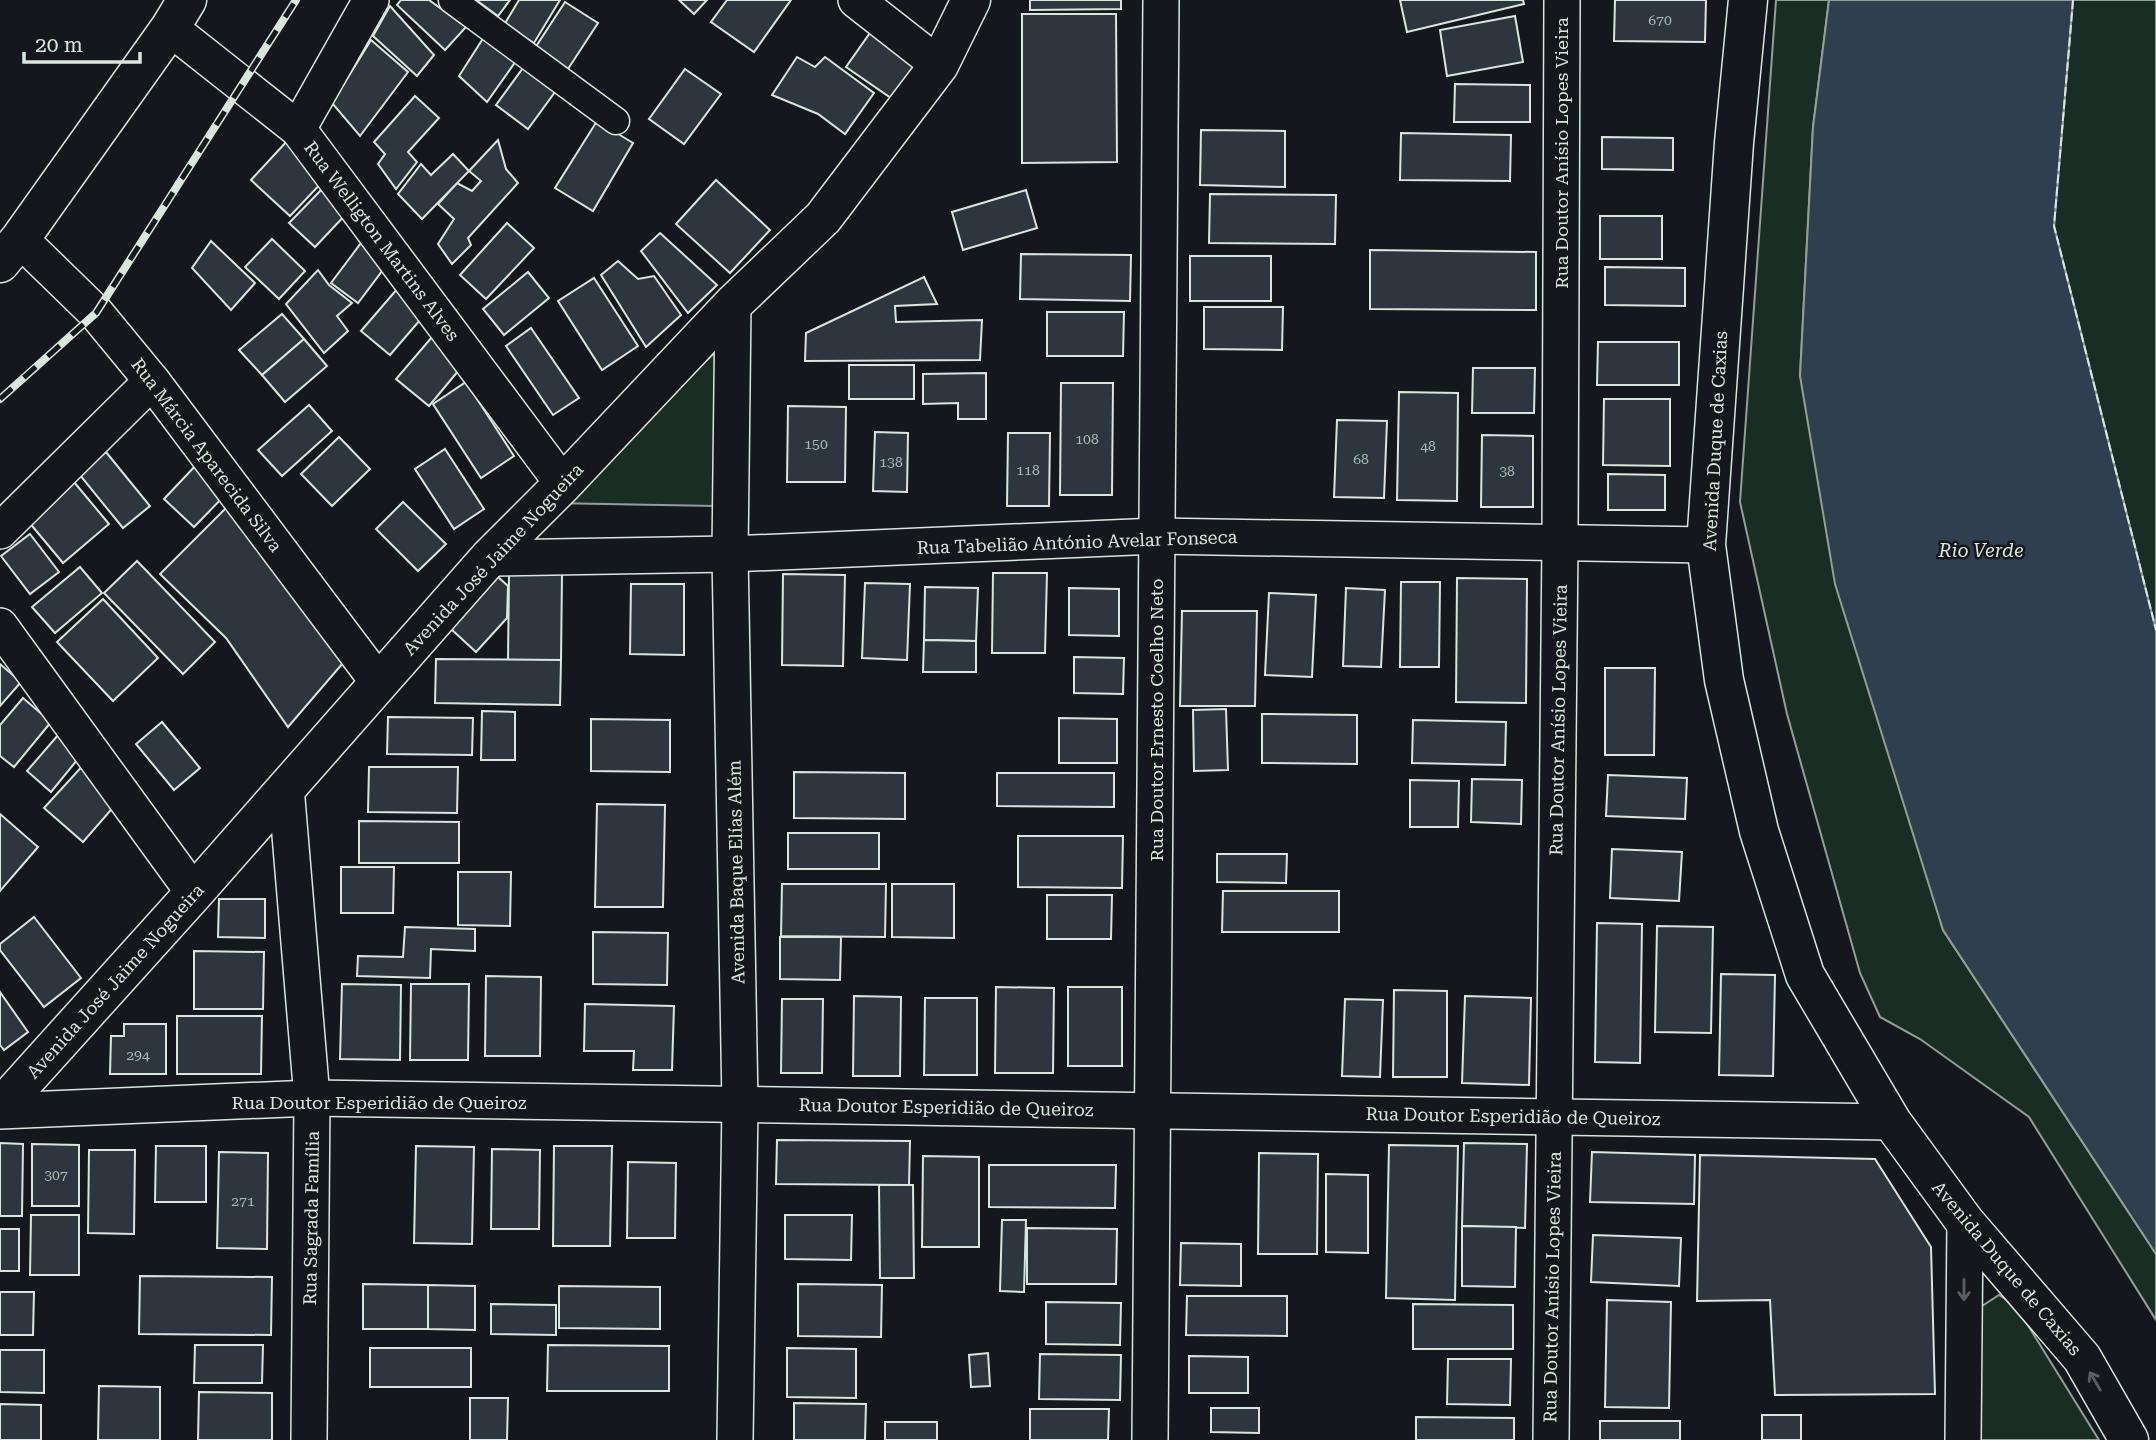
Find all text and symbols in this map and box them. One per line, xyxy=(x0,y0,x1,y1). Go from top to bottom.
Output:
house number: 670 xyxy=(1648,12,1672,28)
street label: Rua Doutor Anísio Lopes Vieira xyxy=(1551,17,1572,289)
scale bar xyxy=(24,21,140,65)
text: 20 m xyxy=(35,33,83,57)
street label: Rua Welligton Martins Alves xyxy=(300,137,464,345)
street label: Avenida Duque de Caxias xyxy=(1699,330,1731,552)
street label: Rua Márcia Aparecida Silva xyxy=(127,354,287,556)
house number: 108 xyxy=(1075,431,1099,447)
house number: 150 xyxy=(804,436,828,452)
house number: 48 xyxy=(1420,438,1436,454)
house number: 68 xyxy=(1353,451,1369,467)
house number: 138 xyxy=(879,454,903,470)
street label: Avenida José Jaime Nogueira xyxy=(399,459,588,659)
house number: 118 xyxy=(1016,462,1040,478)
house number: 38 xyxy=(1499,463,1515,479)
street label: Rua Tabelião António Avelar Fonseca xyxy=(916,526,1238,558)
water label: Rio Verde xyxy=(1937,539,2024,562)
street label: Rua Doutor Ernesto Coelho Neto xyxy=(1146,579,1167,861)
street label: Rua Doutor Anísio Lopes Vieira xyxy=(1545,584,1571,856)
street label: Avenida Baque Elías Além xyxy=(724,760,748,984)
street label: Avenida José Jaime Nogueira xyxy=(22,879,208,1083)
house number: 294 xyxy=(126,1047,150,1063)
street label: Rua Doutor Esperidião de Queiroz xyxy=(232,1092,527,1113)
street label: Rua Doutor Esperidião de Queiroz xyxy=(798,1094,1094,1120)
street label: Rua Doutor Esperidião de Queiroz xyxy=(1365,1103,1661,1129)
street label: Rua Sagrada Família xyxy=(299,1130,323,1305)
street label: Rua Doutor Anísio Lopes Vieira xyxy=(1539,1151,1565,1423)
house number: 307 xyxy=(44,1167,68,1183)
street label: Avenida Duque de Caxias xyxy=(1928,1177,2086,1359)
house number: 271 xyxy=(231,1193,255,1209)
one-way arrow xyxy=(1958,1278,1971,1301)
one-way arrow xyxy=(2088,1371,2102,1391)

